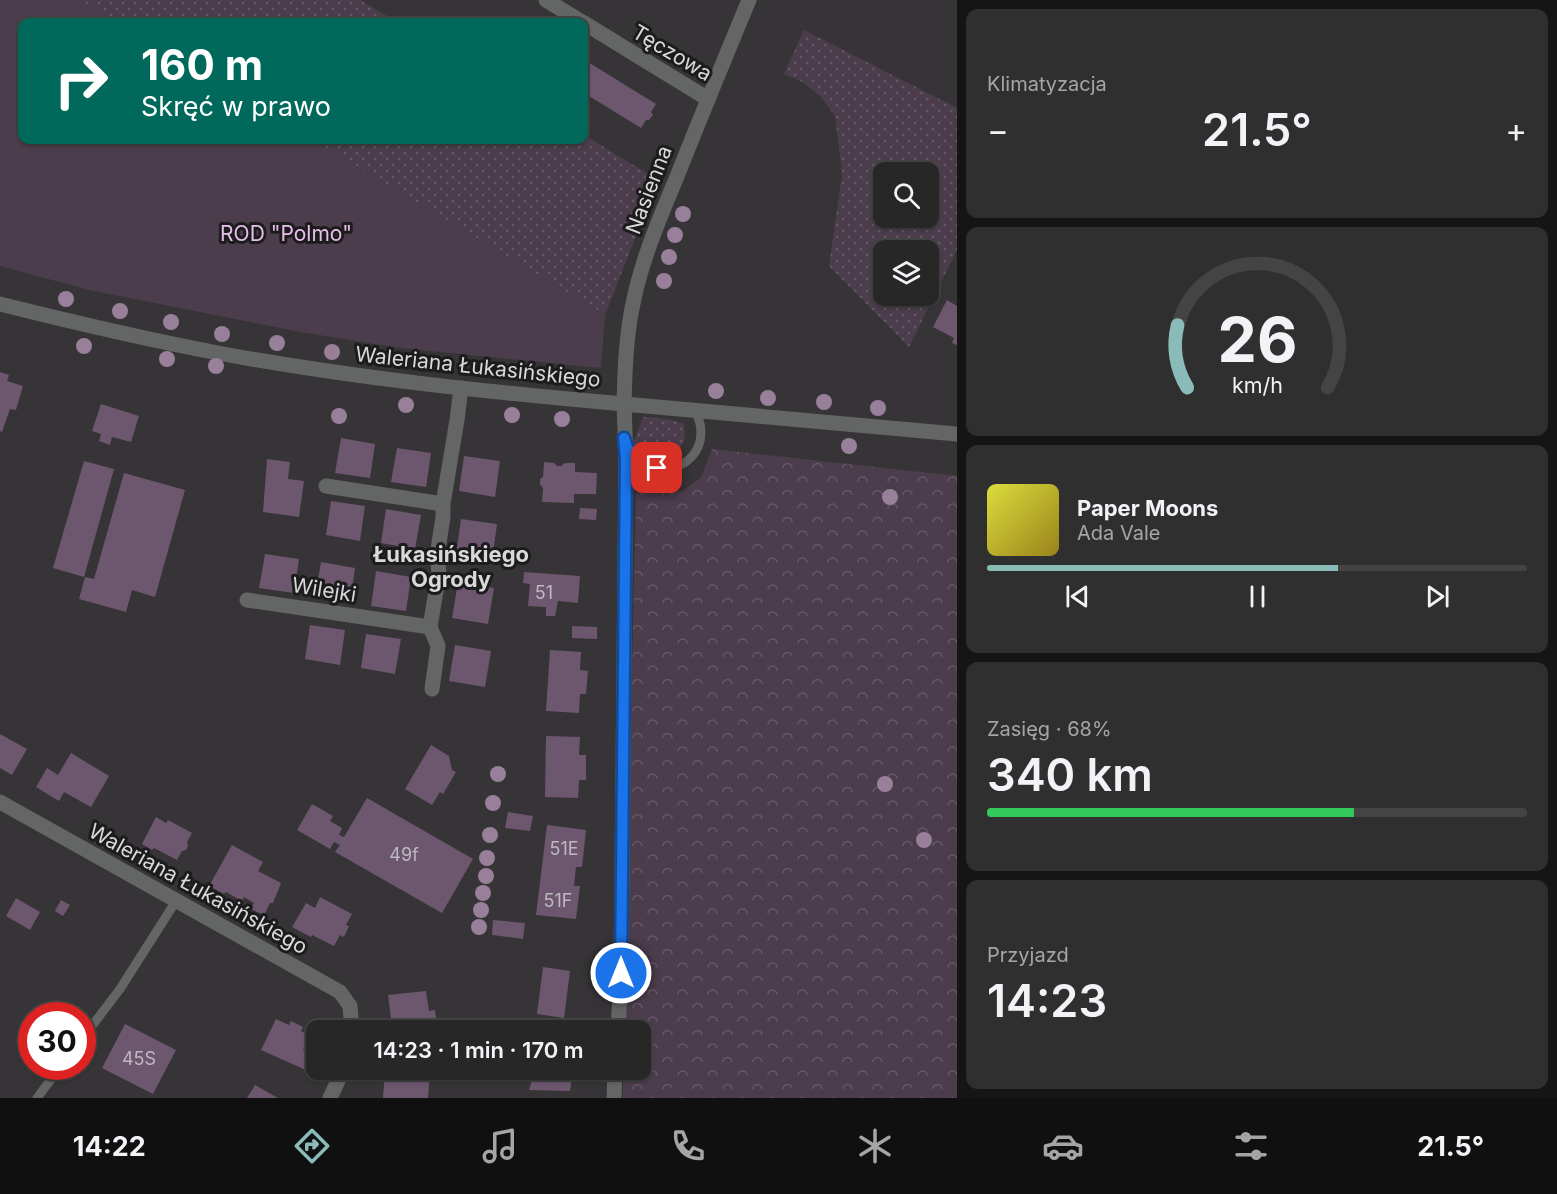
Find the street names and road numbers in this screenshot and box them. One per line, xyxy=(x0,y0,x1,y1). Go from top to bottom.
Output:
street label: Tęczowa xyxy=(628,19,717,86)
street label: Nasienna xyxy=(620,142,677,238)
street label: Waleriana Łukasińskiego xyxy=(354,341,602,392)
street label: Wilejki xyxy=(290,572,358,607)
street label: Waleriana Łukasińskiego xyxy=(85,818,312,959)

